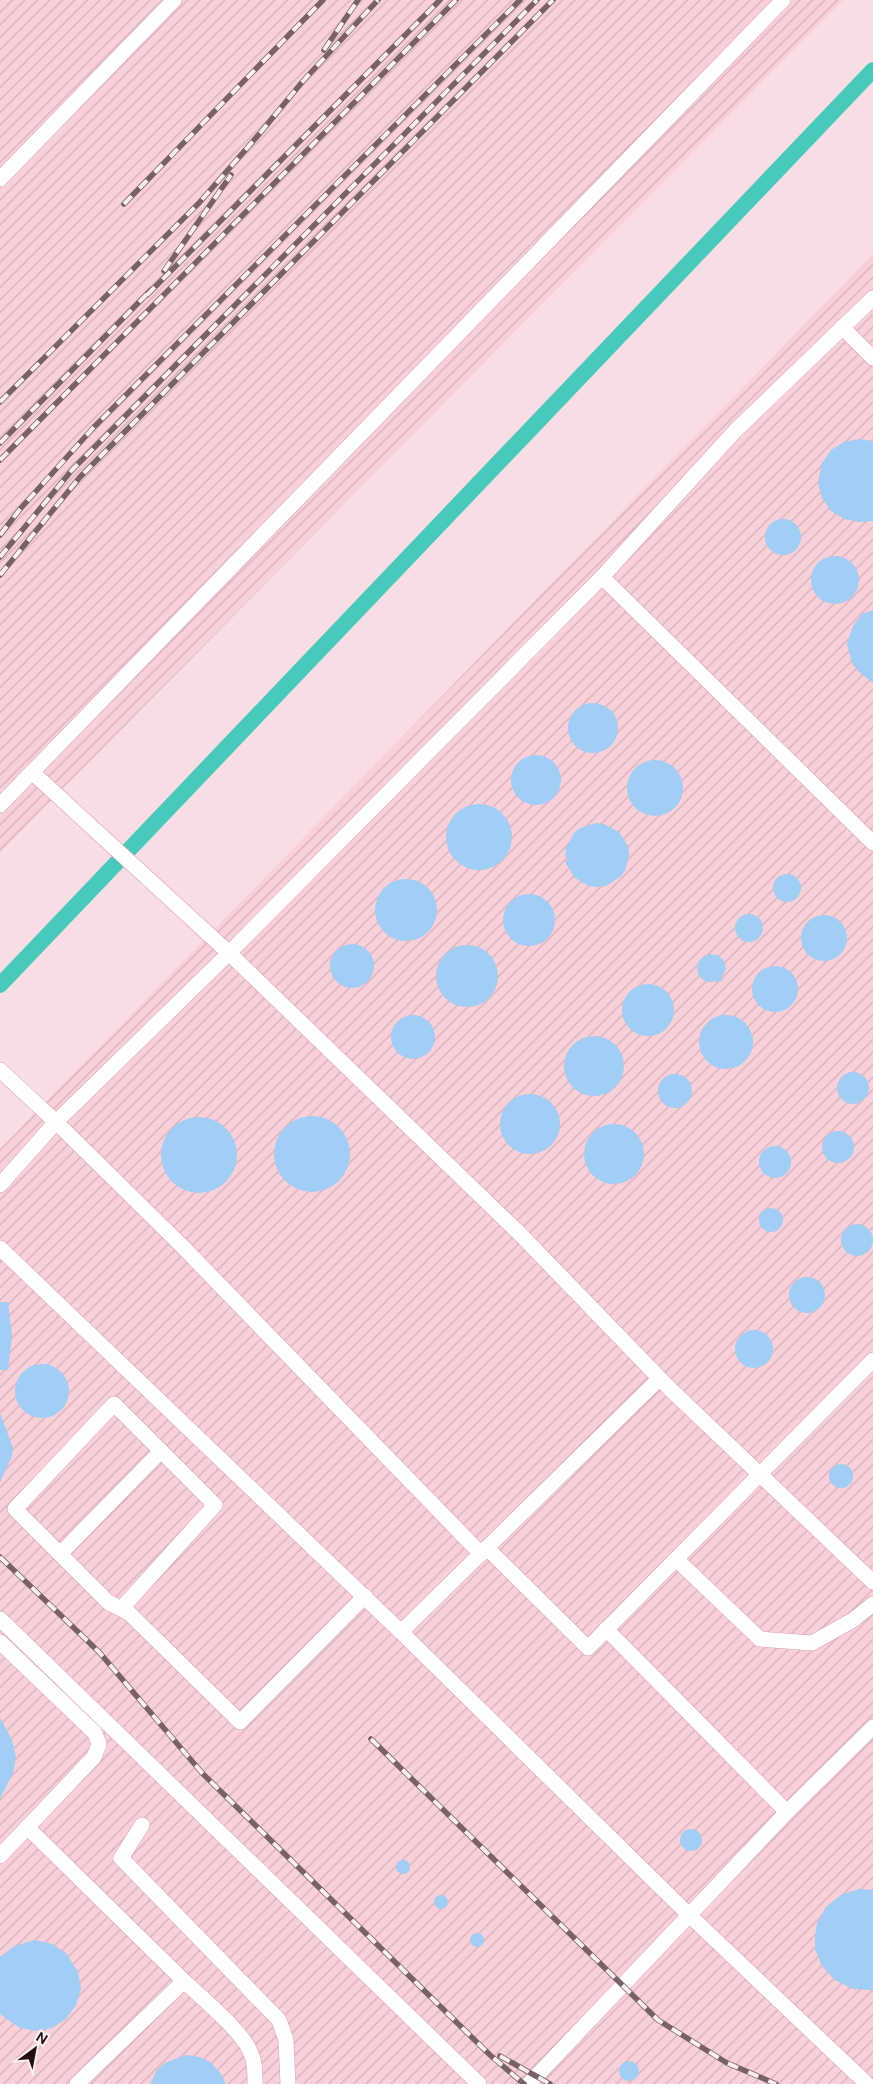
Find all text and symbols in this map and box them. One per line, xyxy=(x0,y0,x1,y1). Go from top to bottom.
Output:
north arrow xyxy=(10,2024,60,2074)
text: N xyxy=(33,2028,51,2048)

